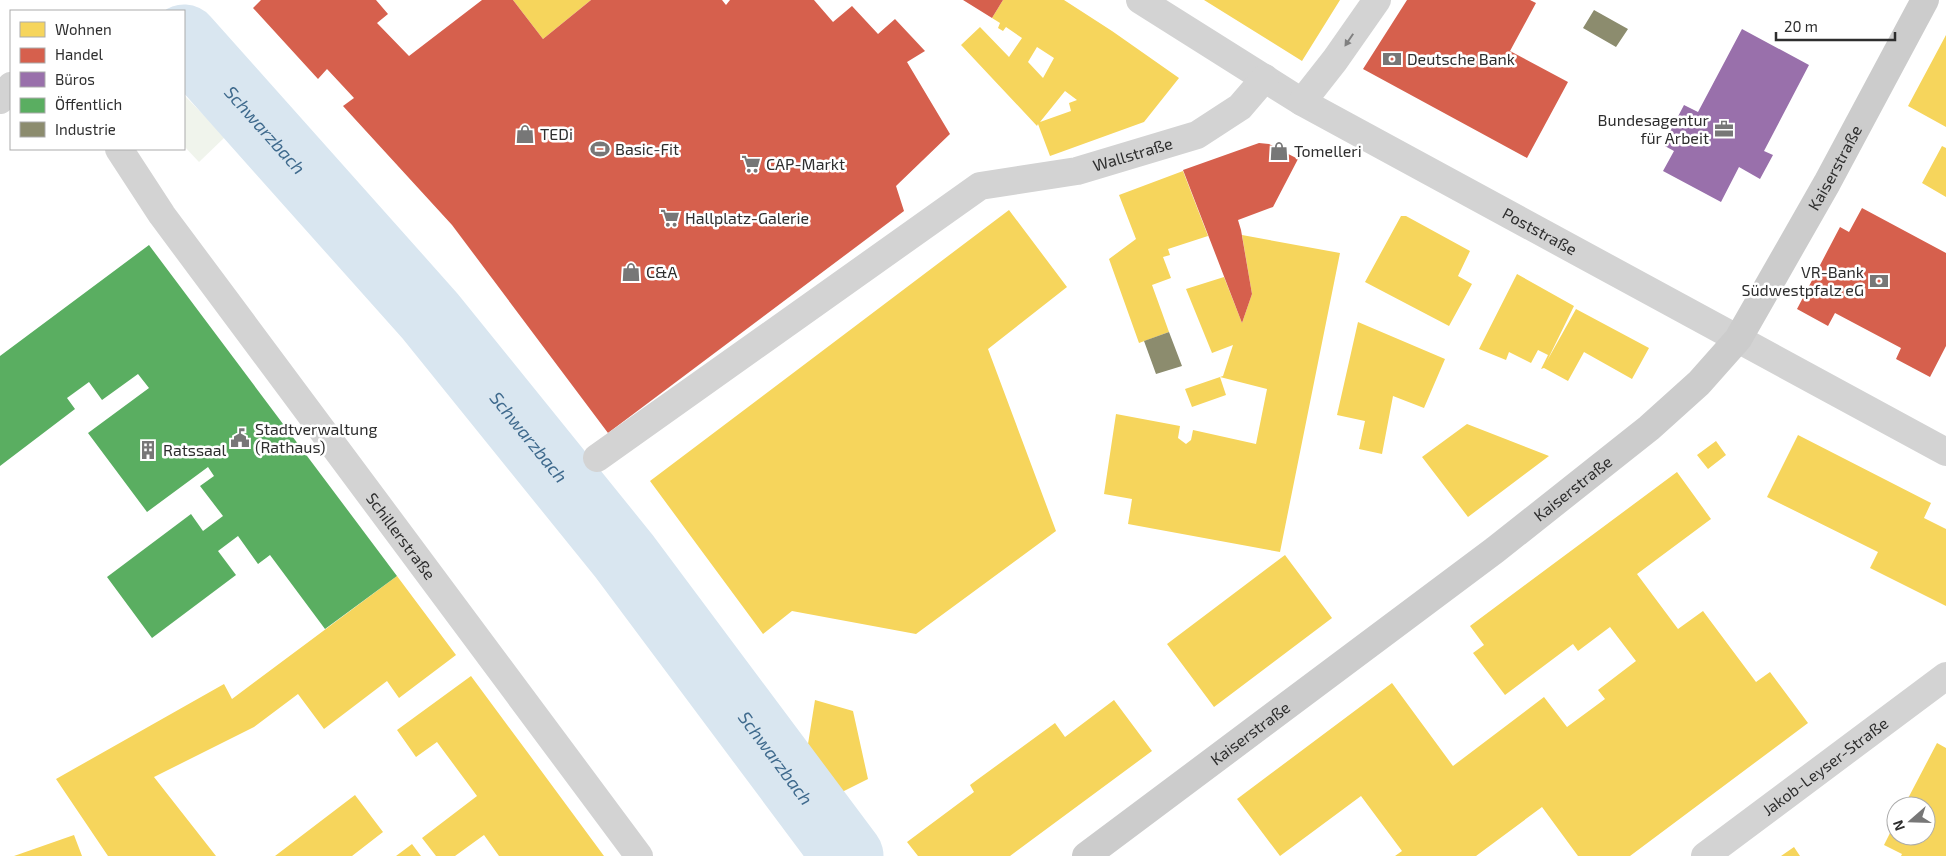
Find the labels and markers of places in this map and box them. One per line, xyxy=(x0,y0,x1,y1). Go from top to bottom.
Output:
bank icon: Deutsche Bank xyxy=(1381,48,1403,70)
place label: Deutsche Bank xyxy=(1407,49,1515,68)
place label: Bundesagentur für Arbeit xyxy=(1598,110,1710,147)
office icon: Bundesagentur für Arbeit xyxy=(1713,118,1735,140)
shop icon: TEDi xyxy=(514,123,536,145)
place label: TEDi xyxy=(540,124,573,143)
sports icon: Basic-Fit xyxy=(589,138,611,160)
place label: Basic-Fit xyxy=(615,139,679,158)
shop icon: Tomelleri xyxy=(1268,140,1290,162)
place label: Tomelleri xyxy=(1294,141,1362,160)
supermarket icon: CAP-Markt xyxy=(740,153,762,175)
place label: CAP-Markt xyxy=(766,154,845,173)
supermarket icon: Hallplatz-Galerie xyxy=(659,207,681,229)
place label: Hallplatz-Galerie xyxy=(685,208,809,227)
shop icon: C&A xyxy=(620,261,642,283)
place label: C&A xyxy=(646,262,677,281)
place label: VR-Bank Südwestpfalz eG xyxy=(1742,262,1864,299)
bank icon: VR-Bank Südwestpfalz eG xyxy=(1868,270,1890,292)
place label: Stadtverwaltung (Rathaus) xyxy=(255,419,377,456)
public building icon: Stadtverwaltung (Rathaus) xyxy=(229,427,251,449)
building icon: Ratssaal xyxy=(137,439,159,461)
place label: Ratssaal xyxy=(163,440,227,459)

